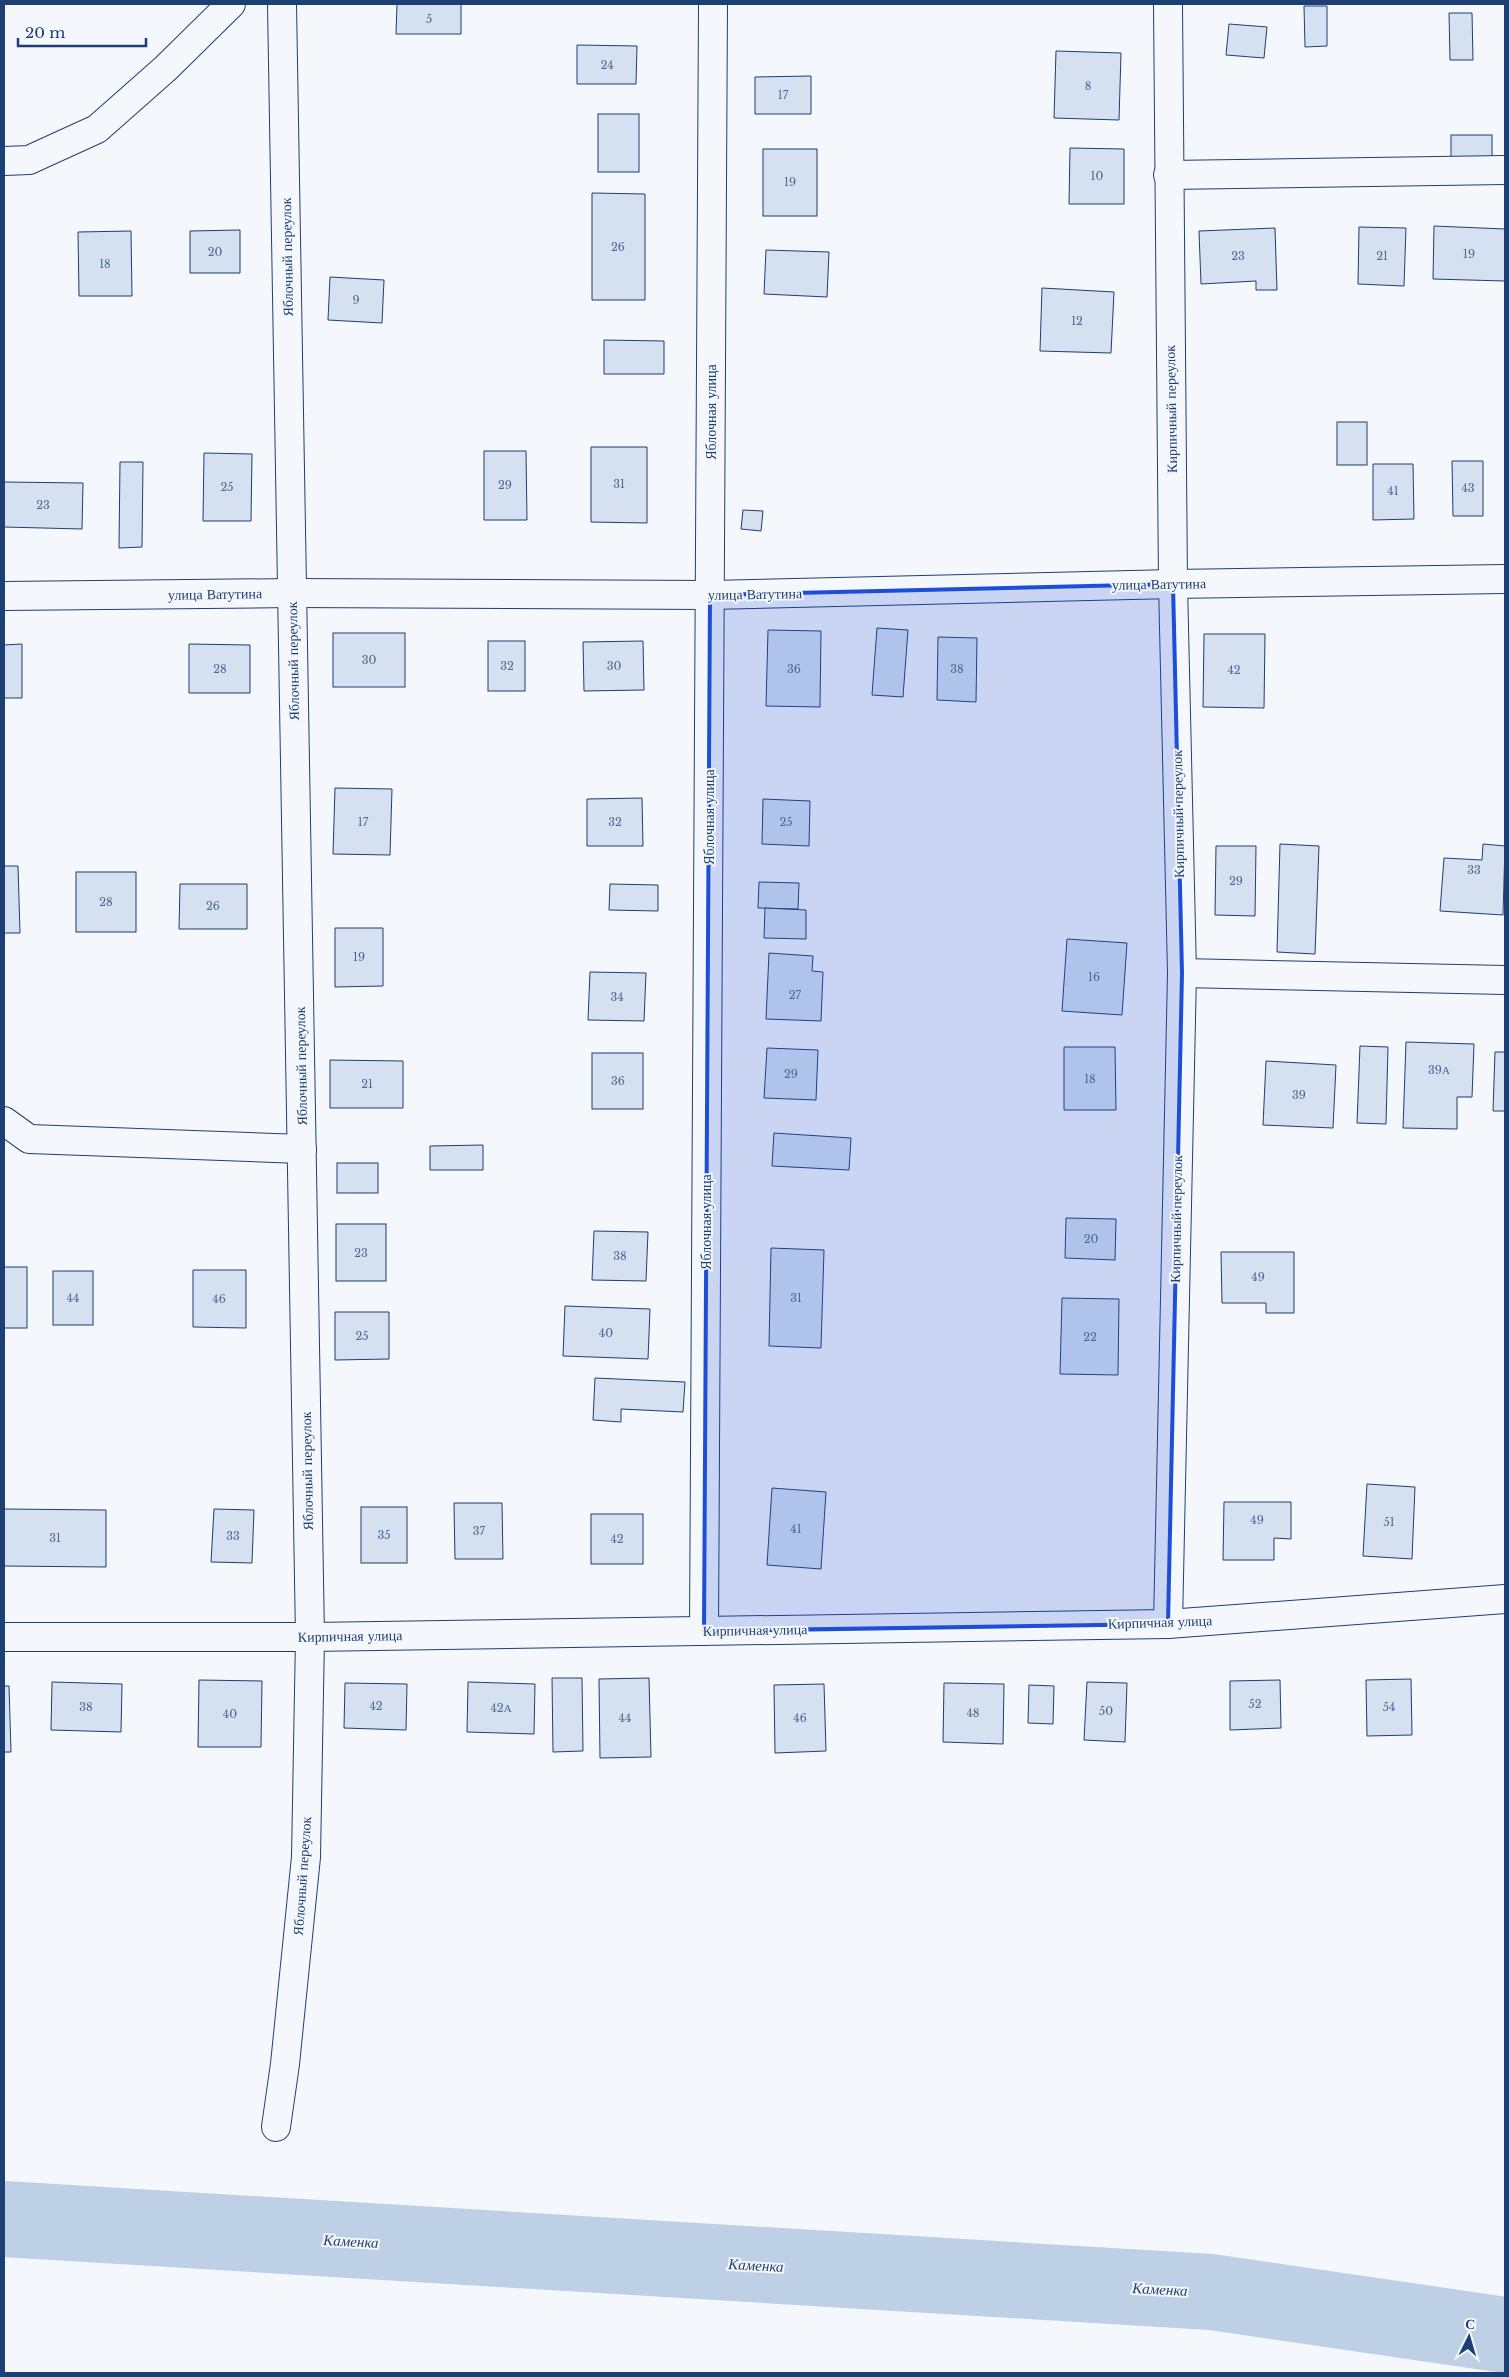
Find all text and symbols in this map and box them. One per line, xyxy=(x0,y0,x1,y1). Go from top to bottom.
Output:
house number: 5 xyxy=(426,12,432,26)
scale bar xyxy=(18,15,145,47)
text: 20 m xyxy=(25,23,65,42)
house number: 24 xyxy=(600,58,614,72)
house number: 8 xyxy=(1085,79,1091,93)
house number: 17 xyxy=(778,88,789,102)
house number: 10 xyxy=(1091,169,1104,183)
house number: 19 xyxy=(784,175,796,189)
street label: Яблочный переулок xyxy=(277,197,297,317)
house number: 26 xyxy=(611,240,625,254)
house number: 20 xyxy=(208,245,222,259)
house number: 19 xyxy=(1463,247,1475,261)
house number: 23 xyxy=(1231,249,1245,263)
house number: 21 xyxy=(1376,249,1388,263)
house number: 18 xyxy=(99,257,111,271)
house number: 9 xyxy=(352,293,360,307)
house number: 12 xyxy=(1071,314,1083,328)
street label: Кирпичный переулок xyxy=(1161,345,1181,473)
street label: Яблочная улица xyxy=(702,363,720,460)
house number: 31 xyxy=(613,477,625,491)
house number: 29 xyxy=(498,478,512,492)
house number: 25 xyxy=(220,480,234,494)
house number: 43 xyxy=(1461,481,1475,495)
house number: 41 xyxy=(1387,484,1399,498)
house number: 23 xyxy=(36,498,50,512)
street label: улица Ватутина xyxy=(1112,574,1207,594)
street label: улица Ватутина xyxy=(168,584,263,604)
street label: улица Ватутина xyxy=(708,584,803,604)
street label: Яблочный переулок xyxy=(283,601,303,721)
house number: 30 xyxy=(362,653,376,667)
house number: 32 xyxy=(500,659,514,673)
house number: 30 xyxy=(607,659,621,673)
house number: 28 xyxy=(213,662,227,676)
house number: 36 xyxy=(787,662,801,676)
house number: 38 xyxy=(950,662,964,676)
house number: 42 xyxy=(1227,663,1241,677)
street label: Кирпичный переулок xyxy=(1168,750,1188,878)
street label: Яблочная улица xyxy=(700,768,718,865)
house number: 17 xyxy=(358,815,369,829)
house number: 32 xyxy=(608,815,622,829)
house number: 25 xyxy=(779,815,793,829)
house number: 33 xyxy=(1467,863,1481,877)
house number: 29 xyxy=(1229,874,1243,888)
house number: 28 xyxy=(99,895,113,909)
house number: 26 xyxy=(206,899,220,913)
house number: 19 xyxy=(353,950,365,964)
house number: 16 xyxy=(1088,970,1100,984)
house number: 27 xyxy=(789,988,802,1002)
house number: 34 xyxy=(610,990,624,1004)
street label: Яблочный переулок xyxy=(291,1006,311,1126)
house number: 39А xyxy=(1428,1063,1450,1077)
house number: 29 xyxy=(784,1067,798,1081)
house number: 18 xyxy=(1084,1072,1096,1086)
house number: 36 xyxy=(611,1074,625,1088)
house number: 21 xyxy=(361,1077,373,1091)
house number: 39 xyxy=(1292,1088,1306,1102)
street label: Кирпичный переулок xyxy=(1166,1155,1186,1283)
street label: Яблочная улица xyxy=(697,1173,715,1270)
house number: 20 xyxy=(1084,1232,1098,1246)
house number: 23 xyxy=(354,1246,368,1260)
house number: 38 xyxy=(613,1249,627,1263)
house number: 49 xyxy=(1251,1270,1265,1284)
house number: 44 xyxy=(67,1291,79,1305)
house number: 31 xyxy=(790,1291,802,1305)
house number: 46 xyxy=(212,1292,226,1306)
house number: 40 xyxy=(599,1326,613,1340)
house number: 25 xyxy=(355,1329,369,1343)
house number: 22 xyxy=(1083,1330,1097,1344)
street label: Яблочный переулок xyxy=(297,1411,317,1531)
house number: 49 xyxy=(1250,1513,1264,1527)
house number: 51 xyxy=(1383,1515,1395,1529)
house number: 41 xyxy=(790,1522,802,1536)
house number: 37 xyxy=(473,1524,486,1538)
house number: 35 xyxy=(377,1528,391,1542)
house number: 33 xyxy=(226,1529,240,1543)
house number: 31 xyxy=(49,1531,61,1545)
house number: 42 xyxy=(610,1532,624,1546)
street label: Кирпичная улица xyxy=(1107,1611,1213,1633)
street label: Кирпичная улица xyxy=(703,1620,808,1640)
street label: Кирпичная улица xyxy=(298,1626,403,1646)
house number: 52 xyxy=(1248,1697,1262,1711)
house number: 42 xyxy=(369,1699,383,1713)
house number: 38 xyxy=(79,1700,93,1714)
house number: 54 xyxy=(1383,1700,1395,1714)
house number: 42А xyxy=(490,1701,512,1715)
house number: 50 xyxy=(1099,1704,1113,1718)
house number: 48 xyxy=(966,1706,980,1720)
house number: 40 xyxy=(223,1707,237,1721)
house number: 44 xyxy=(619,1711,631,1725)
house number: 46 xyxy=(793,1711,807,1725)
street label: Яблочный переулок xyxy=(289,1816,315,1936)
water label: Каменка xyxy=(322,2230,379,2252)
water label: Каменка xyxy=(727,2254,784,2276)
water label: Каменка xyxy=(1131,2278,1188,2300)
north arrow xyxy=(1444,2312,1494,2362)
text: С xyxy=(1464,2315,1476,2333)

